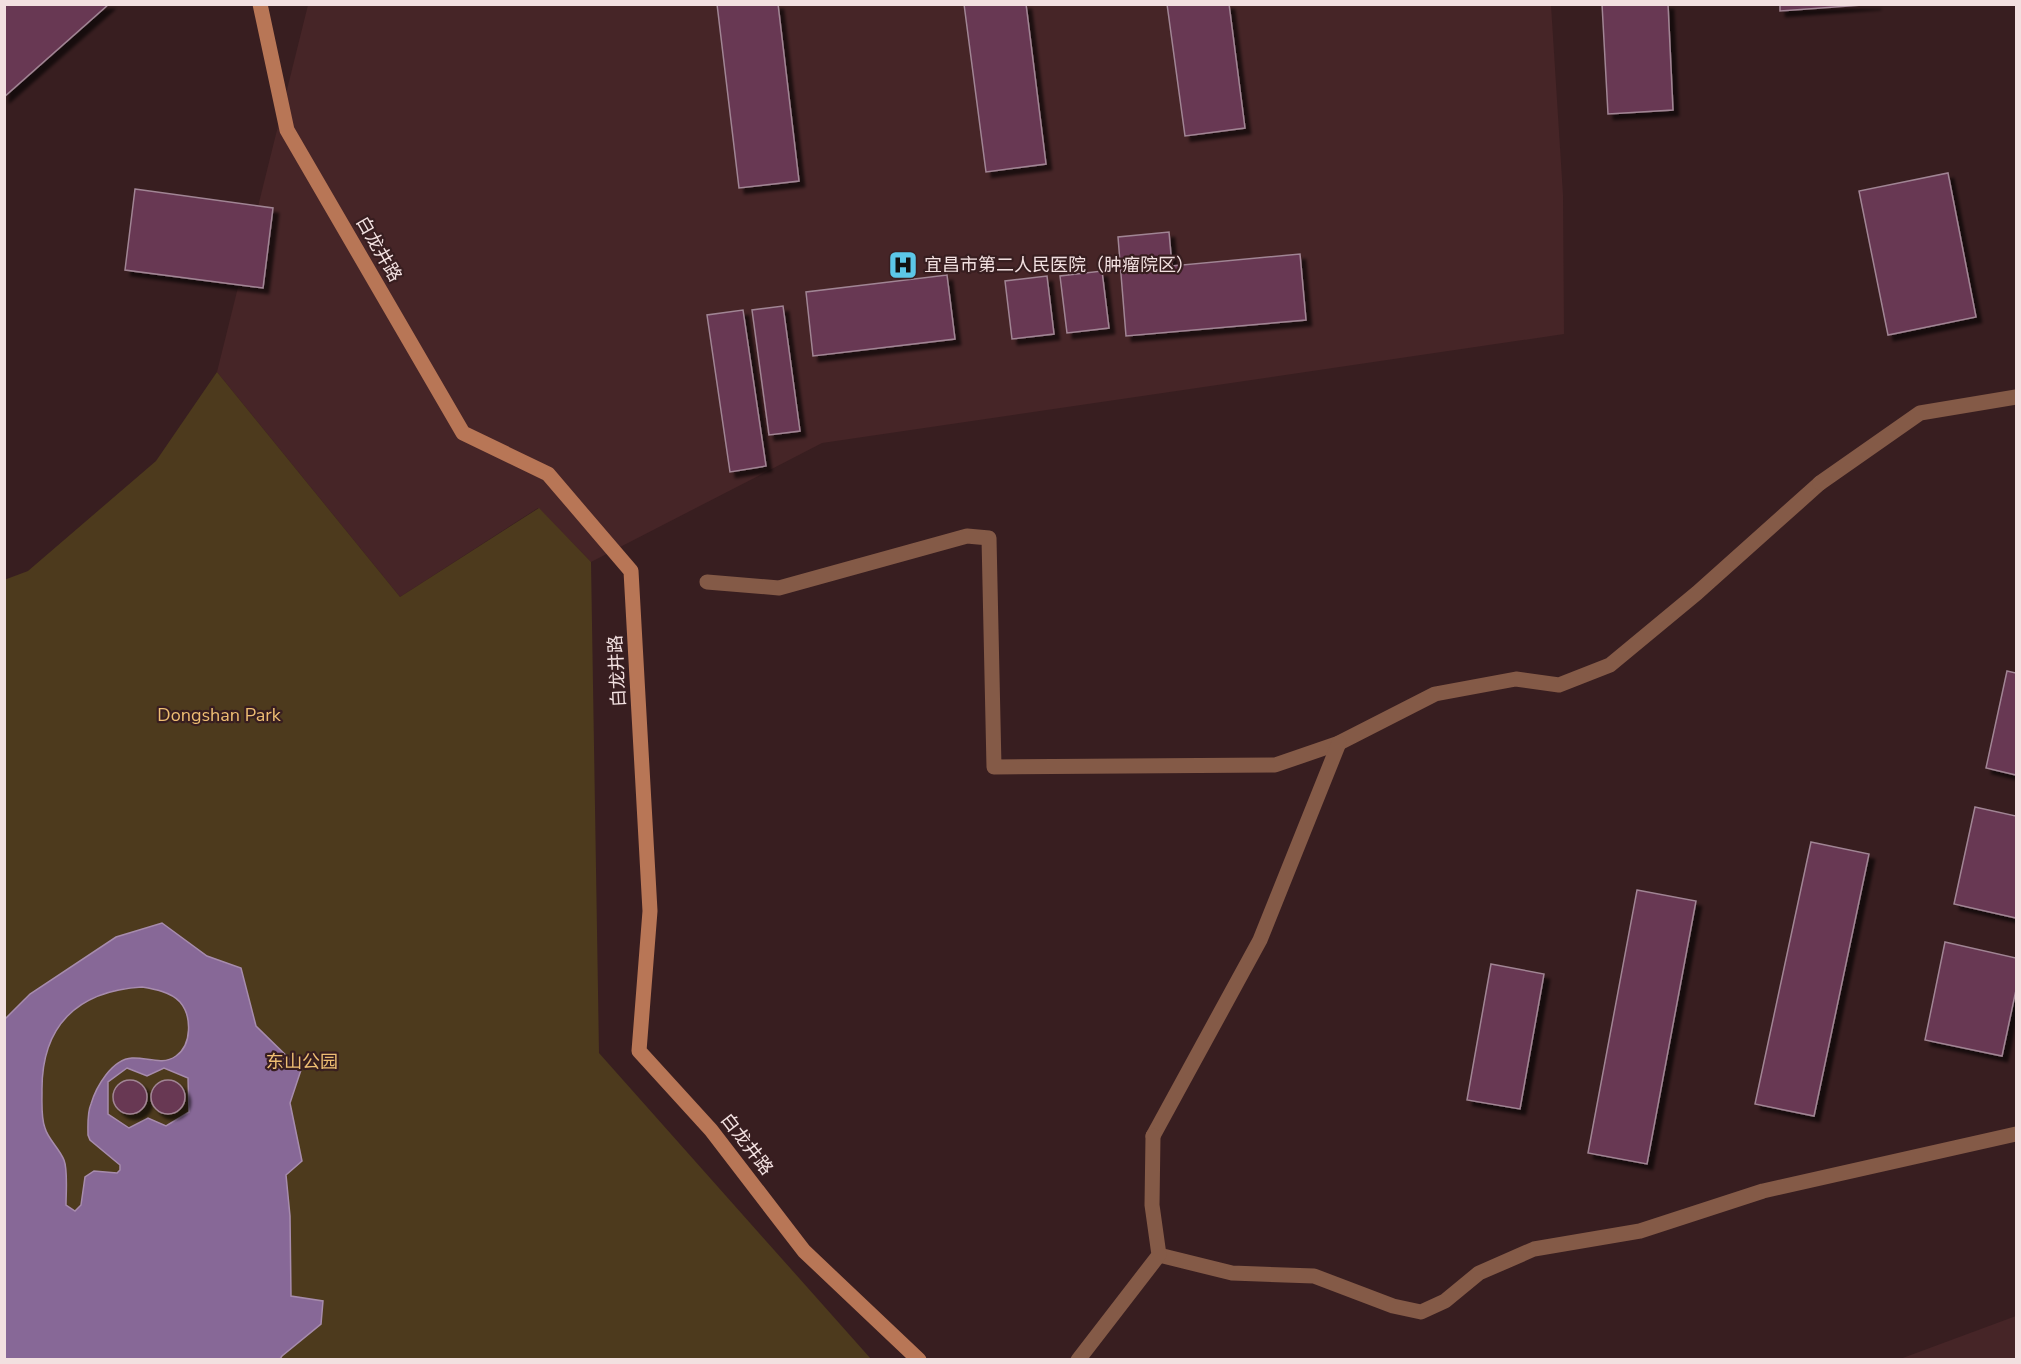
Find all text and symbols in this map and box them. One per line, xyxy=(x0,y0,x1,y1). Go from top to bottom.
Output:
street label: 白龙井路 xyxy=(351,212,407,286)
hospital icon: 宜昌市第二人民医院（肿瘤院区） xyxy=(887,249,919,281)
place label: 宜昌市第二人民医院（肿瘤院区） xyxy=(924,253,1194,277)
street label: 白龙井路 xyxy=(603,634,631,708)
park label: Dongshan Park xyxy=(157,703,282,727)
park label: 东山公园 xyxy=(266,1050,338,1074)
street label: 白龙井路 xyxy=(715,1108,779,1180)

